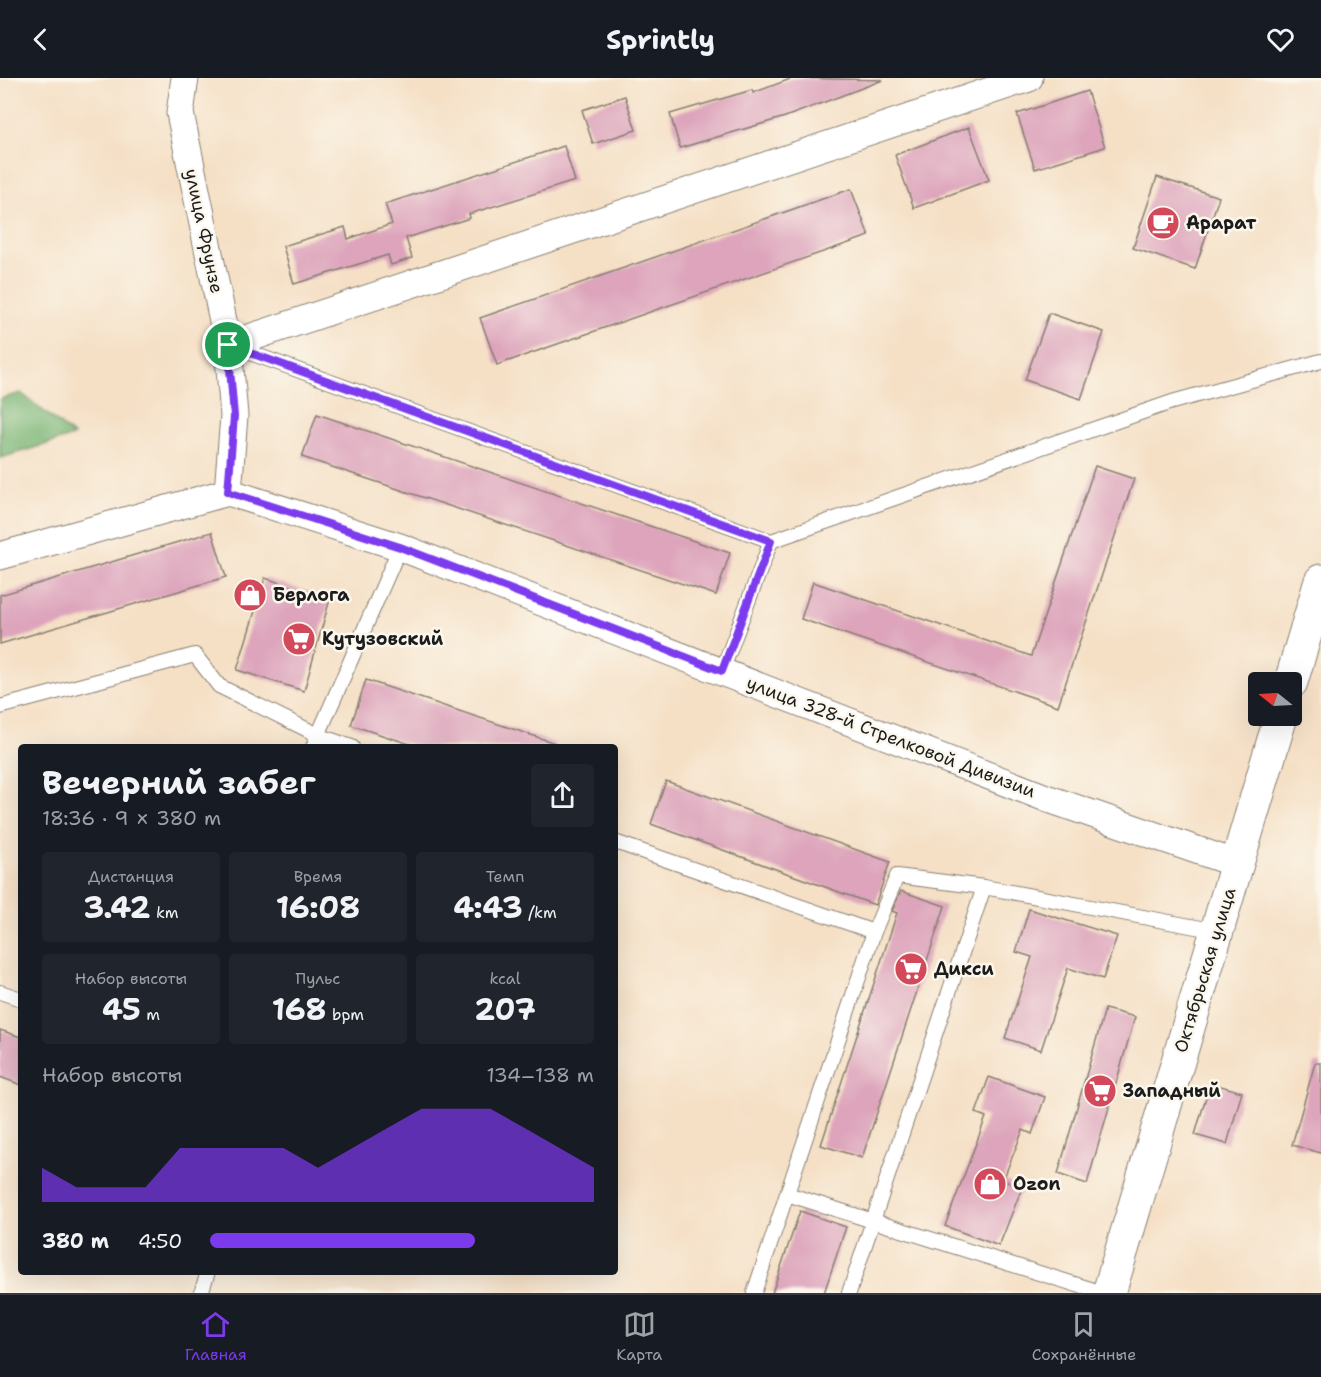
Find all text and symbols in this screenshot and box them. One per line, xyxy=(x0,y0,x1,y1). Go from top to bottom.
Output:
text: Sprintly xyxy=(606,21,715,58)
icon: back xyxy=(24,23,57,56)
icon: heart xyxy=(1264,23,1297,56)
street label: улица Фрунзе xyxy=(179,167,229,295)
cafe icon: Арарат xyxy=(1145,205,1181,241)
place label: Арарат xyxy=(1186,211,1256,235)
pin xyxy=(202,319,253,370)
icon: arrive xyxy=(211,328,244,361)
shop icon: Берлога xyxy=(232,577,268,613)
place label: Берлога xyxy=(273,583,350,607)
supermarket icon: Кутузовский xyxy=(281,621,317,657)
place label: Кутузовский xyxy=(322,627,444,651)
street label: улица 328-й Стрелковой Дивизии xyxy=(743,671,1039,803)
north arrow xyxy=(1248,672,1302,726)
map controls xyxy=(1248,672,1302,726)
text: Вечерний забег xyxy=(42,760,316,805)
button: share xyxy=(531,764,594,827)
text: 18:36 · 9 × 380 m xyxy=(42,805,221,831)
text: Дистанция xyxy=(88,866,174,887)
text: Время xyxy=(294,866,342,887)
text: Темп xyxy=(486,866,524,887)
street label: Октябрьская улица xyxy=(1168,885,1242,1055)
text: 3.42 xyxy=(83,887,151,928)
text: 16:08 xyxy=(276,887,360,928)
text: 4:43 xyxy=(453,887,523,928)
text: km xyxy=(151,902,179,923)
text: /km xyxy=(523,902,557,923)
supermarket icon: Дикси xyxy=(893,951,929,987)
place label: Дикси xyxy=(934,957,994,981)
text: Набор высоты xyxy=(75,968,187,989)
text: Пульс xyxy=(296,968,340,989)
text: kcal xyxy=(489,968,521,989)
text: 45 xyxy=(102,989,141,1030)
text: 168 xyxy=(272,989,327,1030)
text: 207 xyxy=(474,989,536,1030)
text: m xyxy=(141,1004,160,1025)
text: bpm xyxy=(327,1004,364,1025)
text: Набор высоты xyxy=(42,1062,182,1088)
text: 134–138 m xyxy=(486,1062,594,1088)
supermarket icon: Западный xyxy=(1082,1073,1118,1109)
place label: Западный xyxy=(1123,1079,1221,1103)
shop icon: Ozon xyxy=(972,1166,1008,1202)
place label: Ozon xyxy=(1013,1172,1060,1196)
text: 380 m xyxy=(42,1228,109,1254)
text: 4:50 xyxy=(138,1228,182,1254)
tab: Главная xyxy=(185,1308,247,1365)
tab: Карта xyxy=(616,1308,662,1365)
tab: Сохранённые xyxy=(1032,1308,1136,1365)

